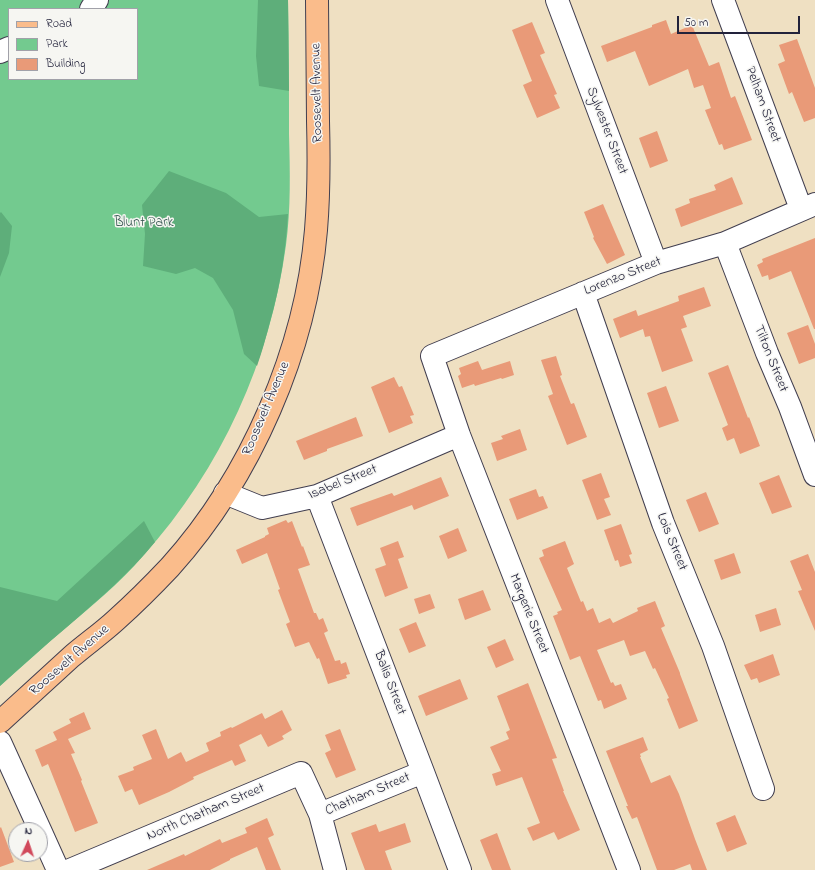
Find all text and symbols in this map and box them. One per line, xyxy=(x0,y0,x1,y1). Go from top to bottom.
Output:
legend xyxy=(8,8,138,80)
scale bar xyxy=(679,8,802,34)
text: 50 m xyxy=(684,14,708,32)
text: Road xyxy=(46,15,72,33)
text: Park xyxy=(46,35,68,53)
street label: Roosevelt Avenue xyxy=(309,43,327,143)
text: Building xyxy=(46,55,85,73)
street label: Pelham Street xyxy=(740,65,784,145)
street label: Sylvester Street xyxy=(582,85,630,177)
park label: Blunt Park xyxy=(114,216,174,232)
street label: Lorenzo Street xyxy=(582,254,664,300)
street label: Tilton Street xyxy=(749,323,791,395)
street label: Roosevelt Avenue xyxy=(240,360,294,458)
street label: Isabel Street xyxy=(306,462,380,504)
street label: Lois Street xyxy=(652,511,690,573)
street label: Margerie Street xyxy=(504,572,552,656)
street label: Roosevelt Avenue xyxy=(27,622,113,700)
street label: Balis Street xyxy=(369,648,409,718)
street label: Chatham Street xyxy=(323,770,413,820)
street label: North Chatham Street xyxy=(145,781,267,845)
north arrow xyxy=(8,822,48,862)
text: N xyxy=(24,823,33,839)

